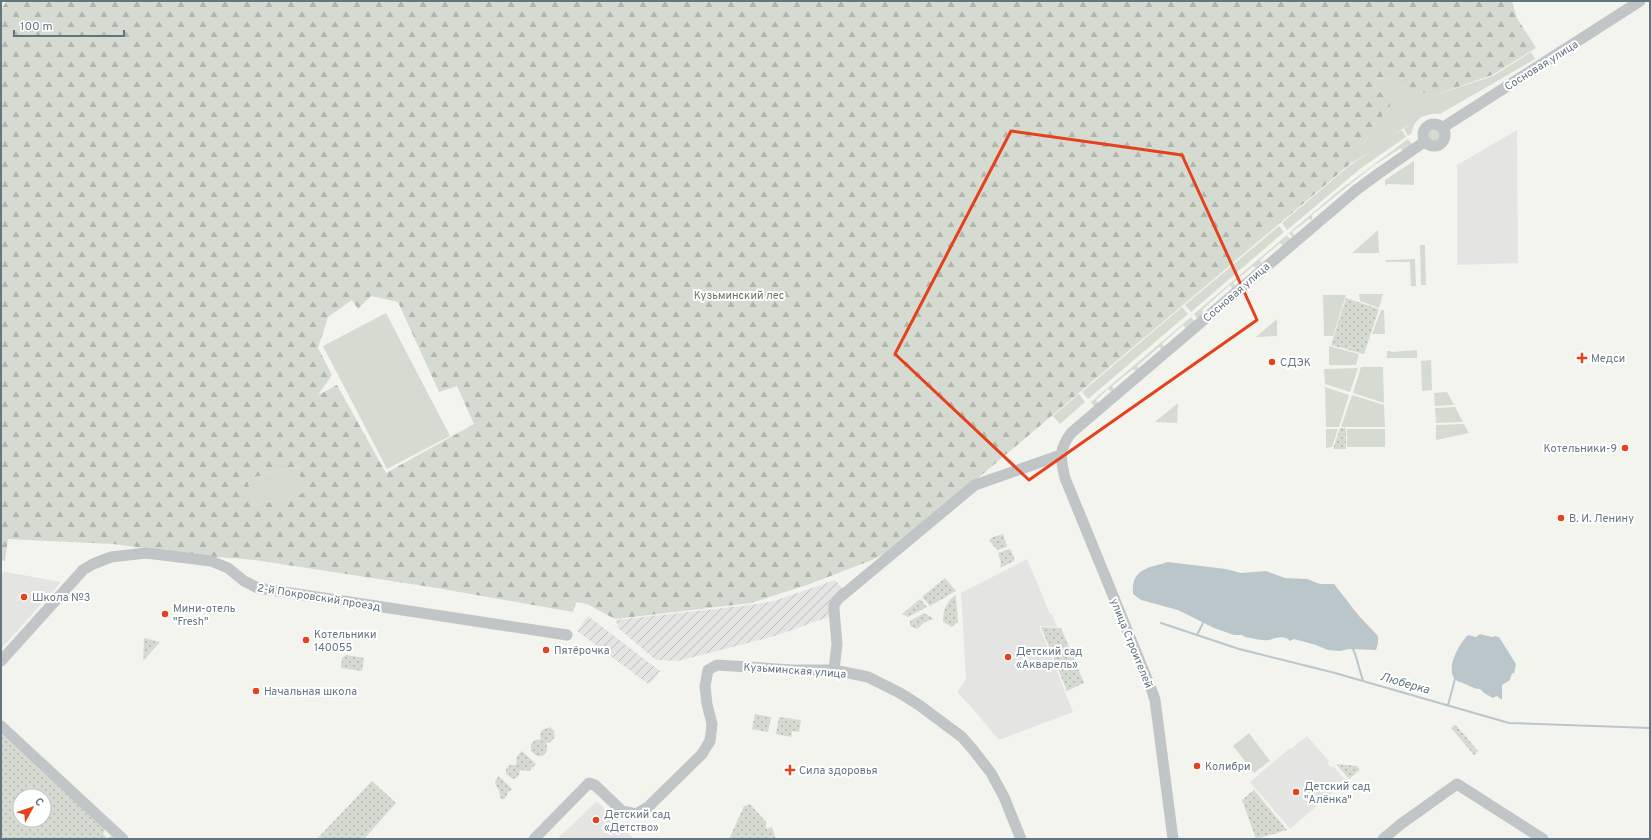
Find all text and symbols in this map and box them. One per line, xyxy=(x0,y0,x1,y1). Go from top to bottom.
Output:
scale bar xyxy=(14,12,124,38)
text: 100 m xyxy=(20,19,53,35)
street label: Сосновая улица xyxy=(1502,38,1581,94)
street label: Сосновая улица xyxy=(1200,260,1273,326)
park label: Кузьминский лес xyxy=(694,289,784,303)
marker: Медси xyxy=(1576,352,1588,364)
place label: Медси xyxy=(1591,352,1625,366)
place label: СДЭК xyxy=(1280,356,1311,370)
marker: СДЭК xyxy=(1267,357,1277,367)
place label: Котельники-9 xyxy=(1544,442,1617,456)
marker: Котельники-9 xyxy=(1620,443,1630,453)
place label: В. И. Ленину xyxy=(1569,512,1634,526)
marker: В. И. Ленину xyxy=(1556,513,1566,523)
street label: 2-й Покровский проезд xyxy=(256,581,381,615)
place label: Школа №3 xyxy=(32,591,90,605)
marker: Школа №3 xyxy=(19,592,29,602)
street label: улица Строителей xyxy=(1107,596,1155,690)
place label: Мини-отель "Fresh" xyxy=(173,602,236,629)
marker: Мини-отель "Fresh" xyxy=(160,609,170,619)
place label: Котельники 140055 xyxy=(314,628,377,655)
marker: Котельники 140055 xyxy=(301,635,311,645)
place label: Пятёрочка xyxy=(554,644,610,658)
marker: Пятёрочка xyxy=(541,645,551,655)
place label: Детский сад «Акварель» xyxy=(1016,645,1083,672)
marker: Детский сад «Акварель» xyxy=(1003,652,1013,662)
street label: Кузьминская улица xyxy=(743,660,847,682)
water label: Люберка xyxy=(1378,669,1432,699)
place label: Начальная школа xyxy=(264,685,357,699)
marker: Начальная школа xyxy=(251,686,261,696)
place label: Колибри xyxy=(1205,760,1251,774)
marker: Колибри xyxy=(1192,761,1202,771)
marker: Сила здоровья xyxy=(784,764,796,776)
place label: Сила здоровья xyxy=(799,764,878,778)
place label: Детский сад "Алёнка" xyxy=(1304,780,1371,807)
marker: Детский сад "Алёнка" xyxy=(1291,787,1301,797)
north arrow xyxy=(12,788,52,828)
text: С xyxy=(31,795,47,809)
place label: Детский сад «Детство» xyxy=(604,808,671,835)
marker: Детский сад «Детство» xyxy=(591,815,601,825)

